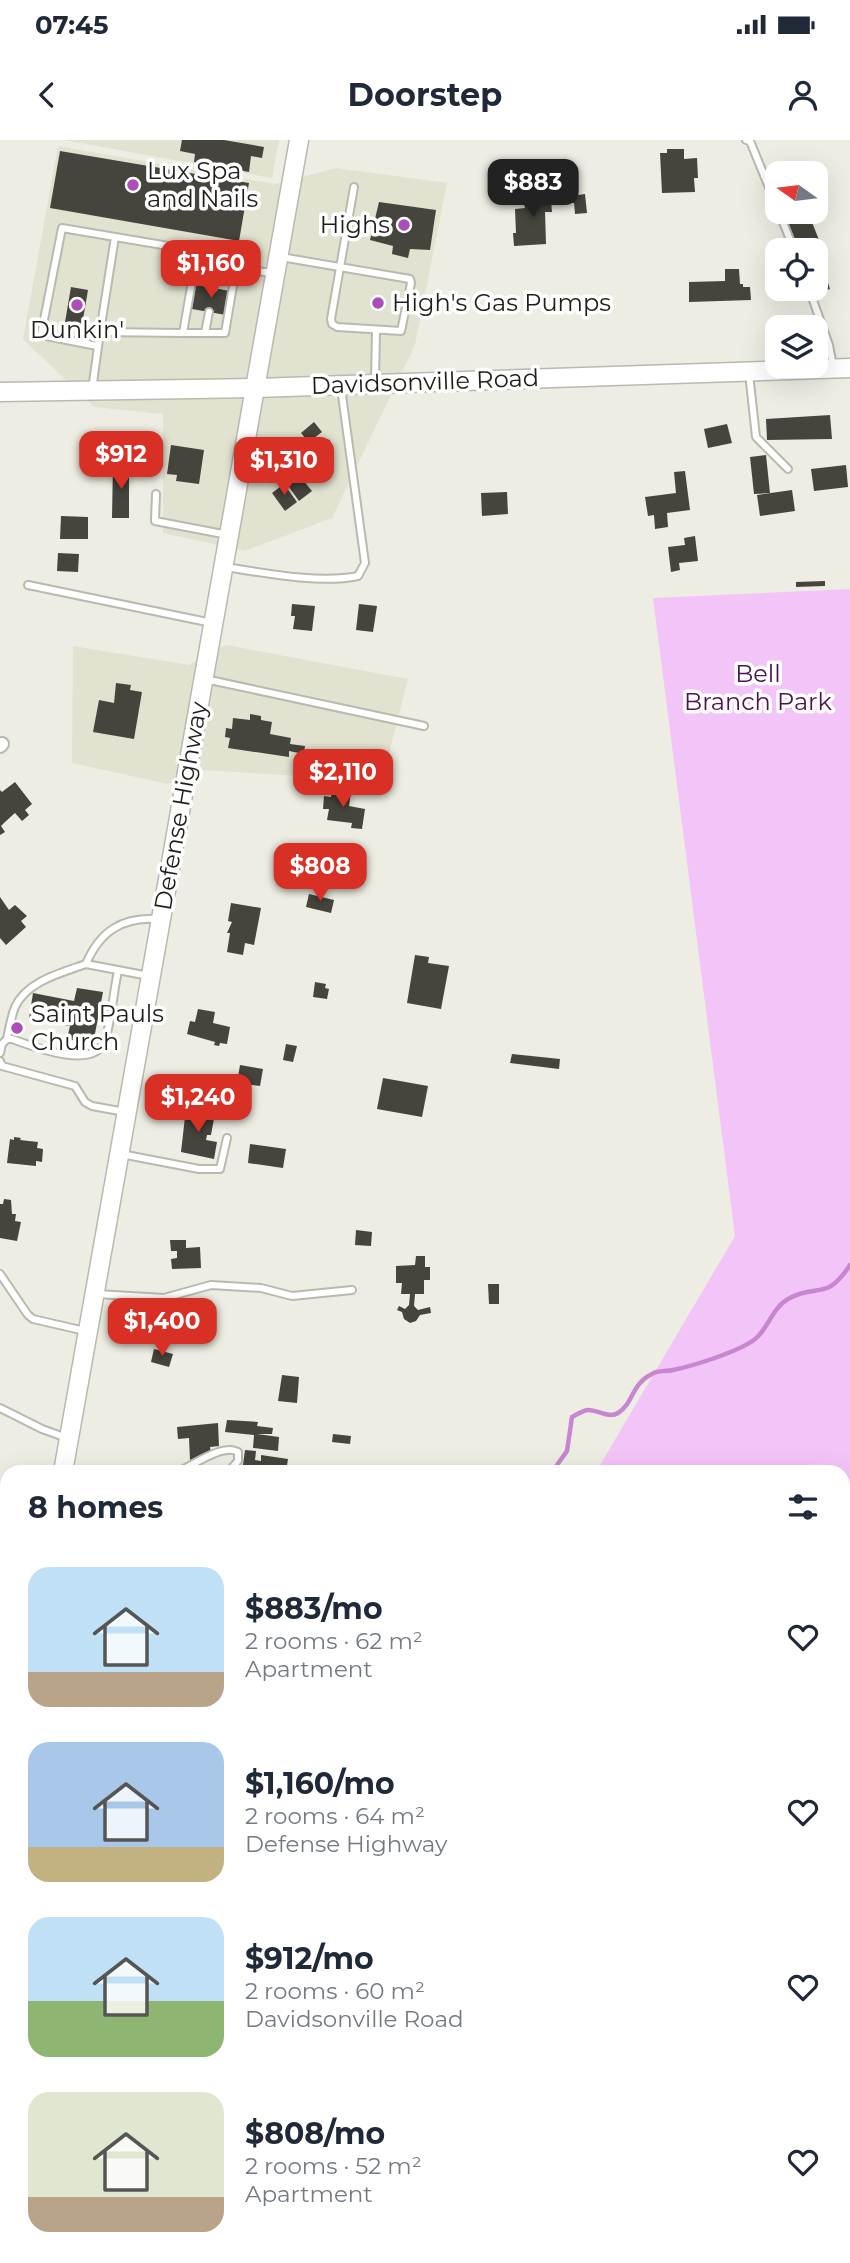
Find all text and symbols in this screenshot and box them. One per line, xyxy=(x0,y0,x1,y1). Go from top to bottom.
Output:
text: 07:45 xyxy=(35,9,108,41)
text: Doorstep xyxy=(348,75,502,114)
icon: back xyxy=(28,76,66,114)
icon: person xyxy=(784,76,822,114)
place label: Lux Spa and Nails xyxy=(147,156,258,213)
pin: $883 xyxy=(492,160,574,219)
north arrow xyxy=(765,161,828,224)
map controls xyxy=(765,161,828,378)
text: $883 xyxy=(504,168,562,196)
marker: Lux Spa and Nails xyxy=(125,177,141,193)
place label: Highs xyxy=(320,210,390,239)
marker: Highs xyxy=(396,217,412,233)
button: locate xyxy=(765,238,828,301)
pin: $1,160 xyxy=(154,240,268,300)
text: $1,160 xyxy=(177,249,245,277)
place label: High's Gas Pumps xyxy=(392,288,611,317)
marker: High's Gas Pumps xyxy=(370,295,386,311)
marker: Dunkin' xyxy=(69,297,85,313)
place label: Dunkin' xyxy=(30,315,124,344)
button: layers xyxy=(765,315,828,378)
street label: Davidsonville Road xyxy=(310,363,539,400)
pin: $912 xyxy=(80,432,162,491)
pin: $1,310 xyxy=(227,438,341,497)
text: $912 xyxy=(95,440,147,468)
text: $1,310 xyxy=(250,446,318,474)
park label: Bell Branch Park xyxy=(684,659,833,716)
street label: Defense Highway xyxy=(148,699,213,912)
pin: $2,110 xyxy=(286,750,400,809)
text: $2,110 xyxy=(309,758,377,786)
pin: $808 xyxy=(279,844,361,903)
text: $808 xyxy=(290,852,350,880)
place label: Saint Pauls Church xyxy=(31,999,164,1056)
marker: Saint Pauls Church xyxy=(9,1020,25,1036)
pin: $1,240 xyxy=(141,1074,255,1134)
text: $1,240 xyxy=(161,1083,235,1111)
pin: $1,400 xyxy=(105,1298,219,1358)
text: $1,400 xyxy=(124,1307,200,1335)
icon: filters xyxy=(784,1488,822,1526)
text: 8 homes xyxy=(28,1489,163,1526)
text: $883/mo xyxy=(245,1590,383,1627)
icon: home xyxy=(84,1595,168,1679)
icon: heart xyxy=(784,1618,822,1656)
text: 2 rooms · 62 m² xyxy=(245,1627,423,1655)
text: Apartment xyxy=(245,1655,373,1683)
text: $1,160/mo xyxy=(245,1765,395,1802)
icon: home xyxy=(84,1770,168,1854)
icon: heart xyxy=(784,1793,822,1831)
text: 2 rooms · 64 m² xyxy=(245,1802,425,1830)
text: Defense Highway xyxy=(245,1830,447,1858)
text: $912/mo xyxy=(245,1940,374,1977)
icon: home xyxy=(84,1945,168,2029)
icon: heart xyxy=(784,1968,822,2006)
text: 2 rooms · 60 m² xyxy=(245,1977,425,2005)
text: Davidsonville Road xyxy=(245,2005,464,2033)
text: $808/mo xyxy=(245,2115,385,2152)
icon: home xyxy=(84,2120,168,2204)
icon: heart xyxy=(784,2143,822,2181)
text: 2 rooms · 52 m² xyxy=(245,2152,422,2180)
text: Apartment xyxy=(245,2180,373,2208)

